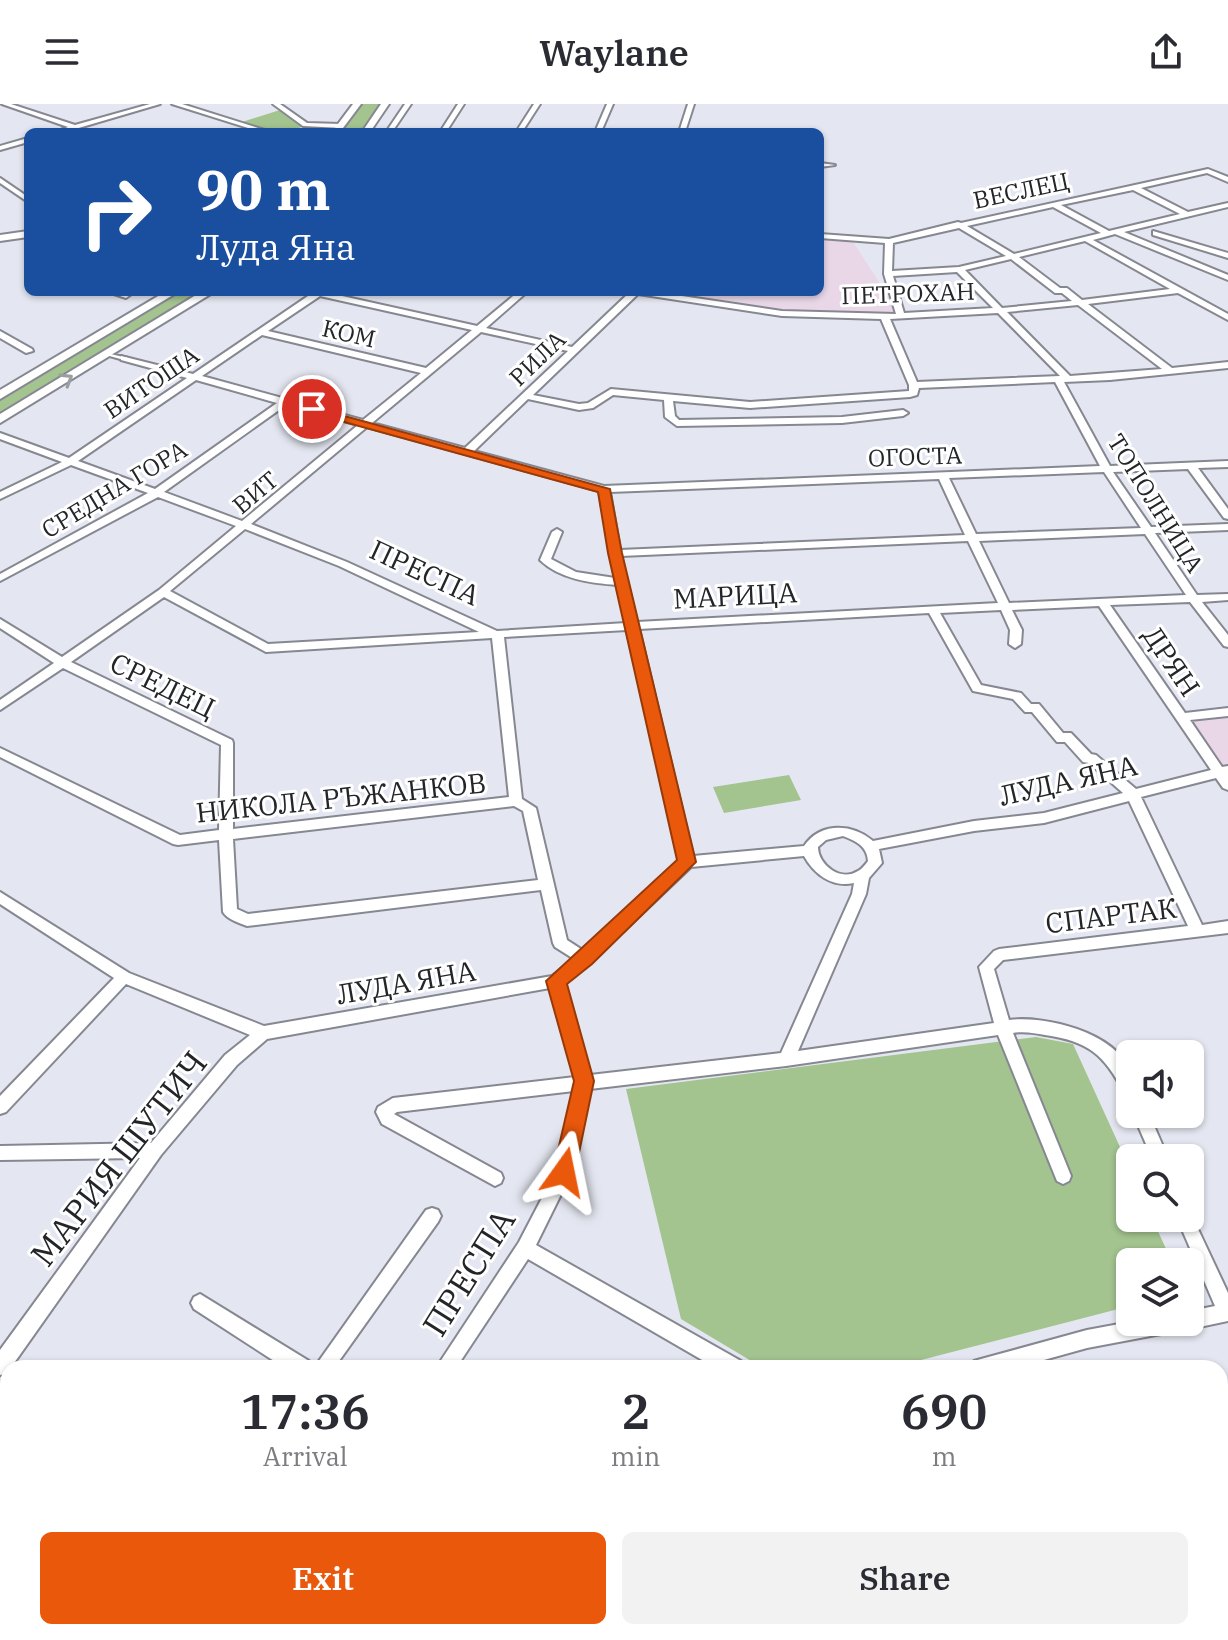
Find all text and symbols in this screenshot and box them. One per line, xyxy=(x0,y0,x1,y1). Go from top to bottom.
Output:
text: Waylane xyxy=(539,29,689,76)
icon: menu xyxy=(40,30,84,74)
icon: share xyxy=(1144,30,1188,74)
text: 90 m xyxy=(196,153,331,225)
icon: right xyxy=(64,160,168,264)
street label: ВЕСЛЕЦ xyxy=(970,164,1072,216)
text: Луда Яна xyxy=(196,223,356,270)
street label: ПЕТРОХАН xyxy=(841,275,975,311)
street label: КОМ xyxy=(319,311,379,355)
street label: РИЛА xyxy=(502,323,572,393)
street label: ВИТОША xyxy=(97,338,205,426)
one-way arrow xyxy=(58,373,73,388)
pin xyxy=(278,375,346,443)
icon: arrive xyxy=(290,387,334,431)
street label: ТОПОЛНИЦА xyxy=(1101,428,1212,579)
street label: СРЕДНА ГОРА xyxy=(35,433,193,545)
street label: ОГОСТА xyxy=(867,438,963,474)
street label: ВИТ xyxy=(225,463,285,521)
street label: ПРЕСПА xyxy=(364,531,486,613)
street label: МАРИЦА xyxy=(672,573,798,617)
street label: ДРЯН xyxy=(1135,619,1209,703)
street label: СРЕДЕЦ xyxy=(104,644,222,726)
street label: ЛУДА ЯНА xyxy=(995,746,1141,814)
street label: НИКОЛА РЪЖАНКОВ xyxy=(194,763,488,831)
street label: СПАРТАК xyxy=(1043,889,1179,941)
street label: ЛУДА ЯНА xyxy=(334,952,478,1012)
map controls xyxy=(1116,1040,1204,1336)
button: sound xyxy=(1116,1040,1204,1128)
street label: МАРИЯ ШУТИЧ xyxy=(20,1041,216,1275)
position arrow xyxy=(522,1130,606,1214)
button: search xyxy=(1116,1144,1204,1232)
street label: ПРЕСПА xyxy=(412,1200,524,1344)
button: layers xyxy=(1116,1248,1204,1336)
text: 17:36 xyxy=(241,1380,370,1442)
text: 2 xyxy=(621,1380,650,1442)
text: 690 xyxy=(901,1380,987,1442)
text: Arrival xyxy=(263,1439,348,1473)
text: min xyxy=(611,1439,660,1473)
text: m xyxy=(932,1439,957,1473)
button: Exit xyxy=(40,1532,606,1624)
button: Share xyxy=(622,1532,1188,1624)

